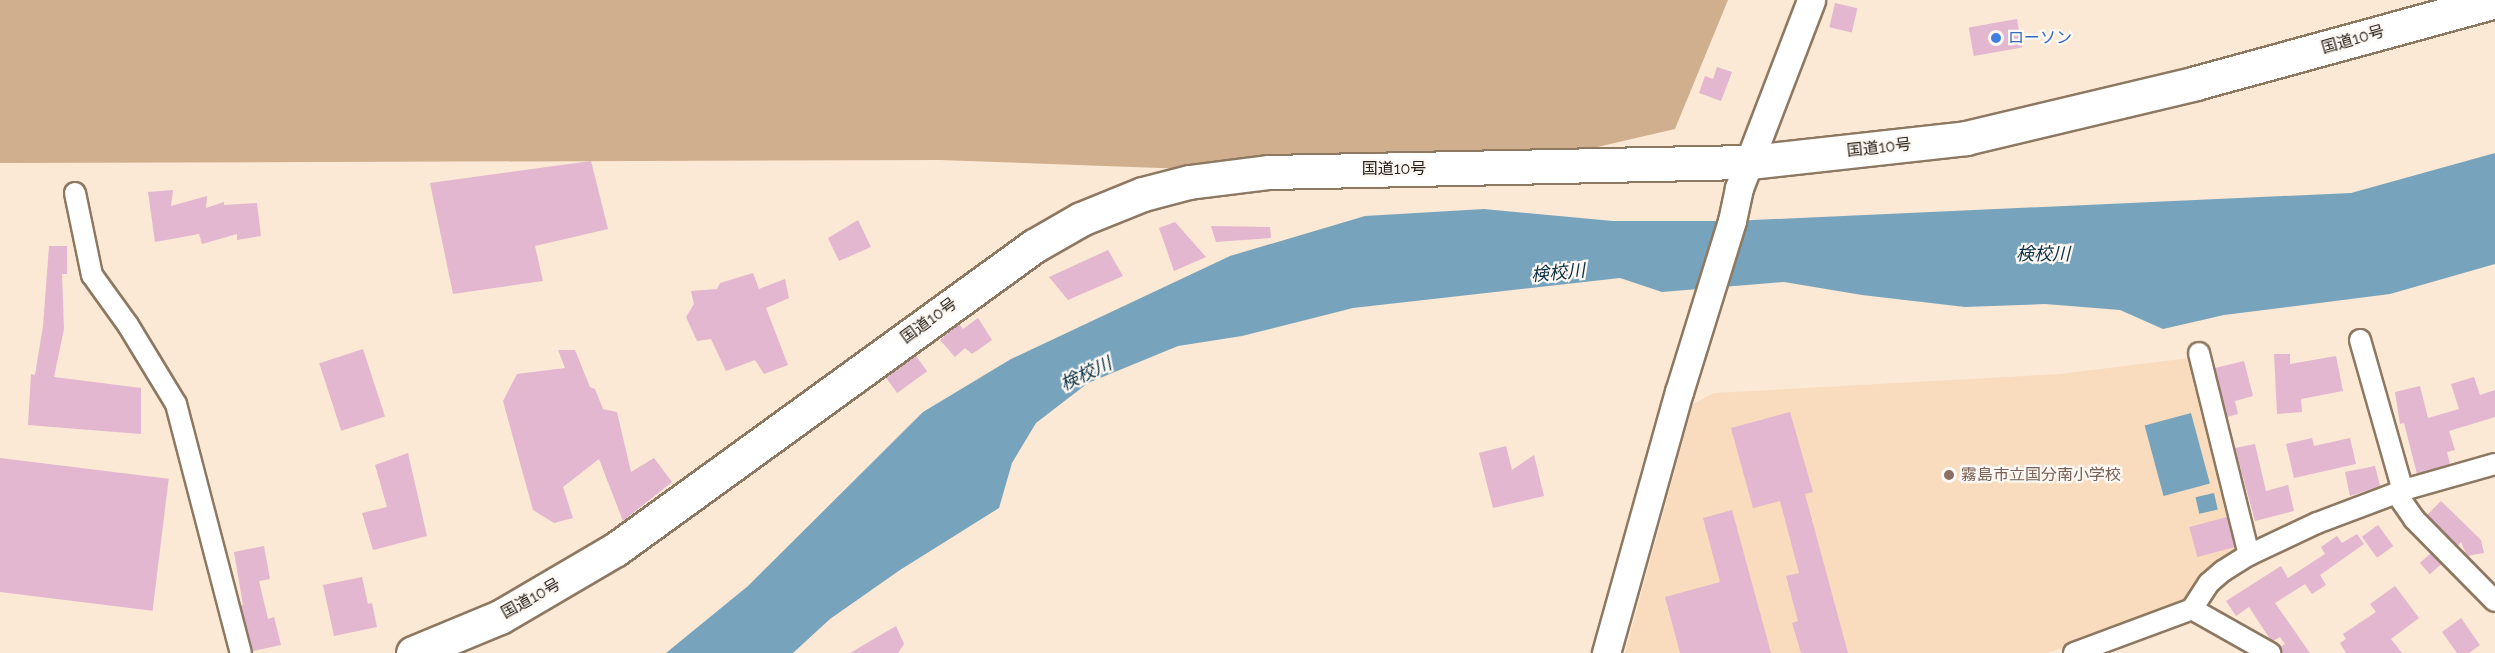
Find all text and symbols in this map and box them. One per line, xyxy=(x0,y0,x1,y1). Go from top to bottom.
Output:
street label: 国道10号 xyxy=(2319,22,2387,58)
place label: ローソン xyxy=(2008,28,2072,48)
marker: ローソン xyxy=(1989,31,2003,45)
street label: 国道10号 xyxy=(1846,135,1912,161)
street label: 国道10号 xyxy=(1362,159,1426,179)
water label: 検校川 xyxy=(2016,243,2070,265)
water label: 検校川 xyxy=(1530,260,1586,286)
street label: 国道10号 xyxy=(897,294,961,348)
water label: 検校川 xyxy=(1057,353,1115,395)
place label: 霧島市立国分南小学校 xyxy=(1961,465,2121,485)
marker: 霧島市立国分南小学校 xyxy=(1942,468,1956,482)
street label: 国道10号 xyxy=(498,575,564,623)

